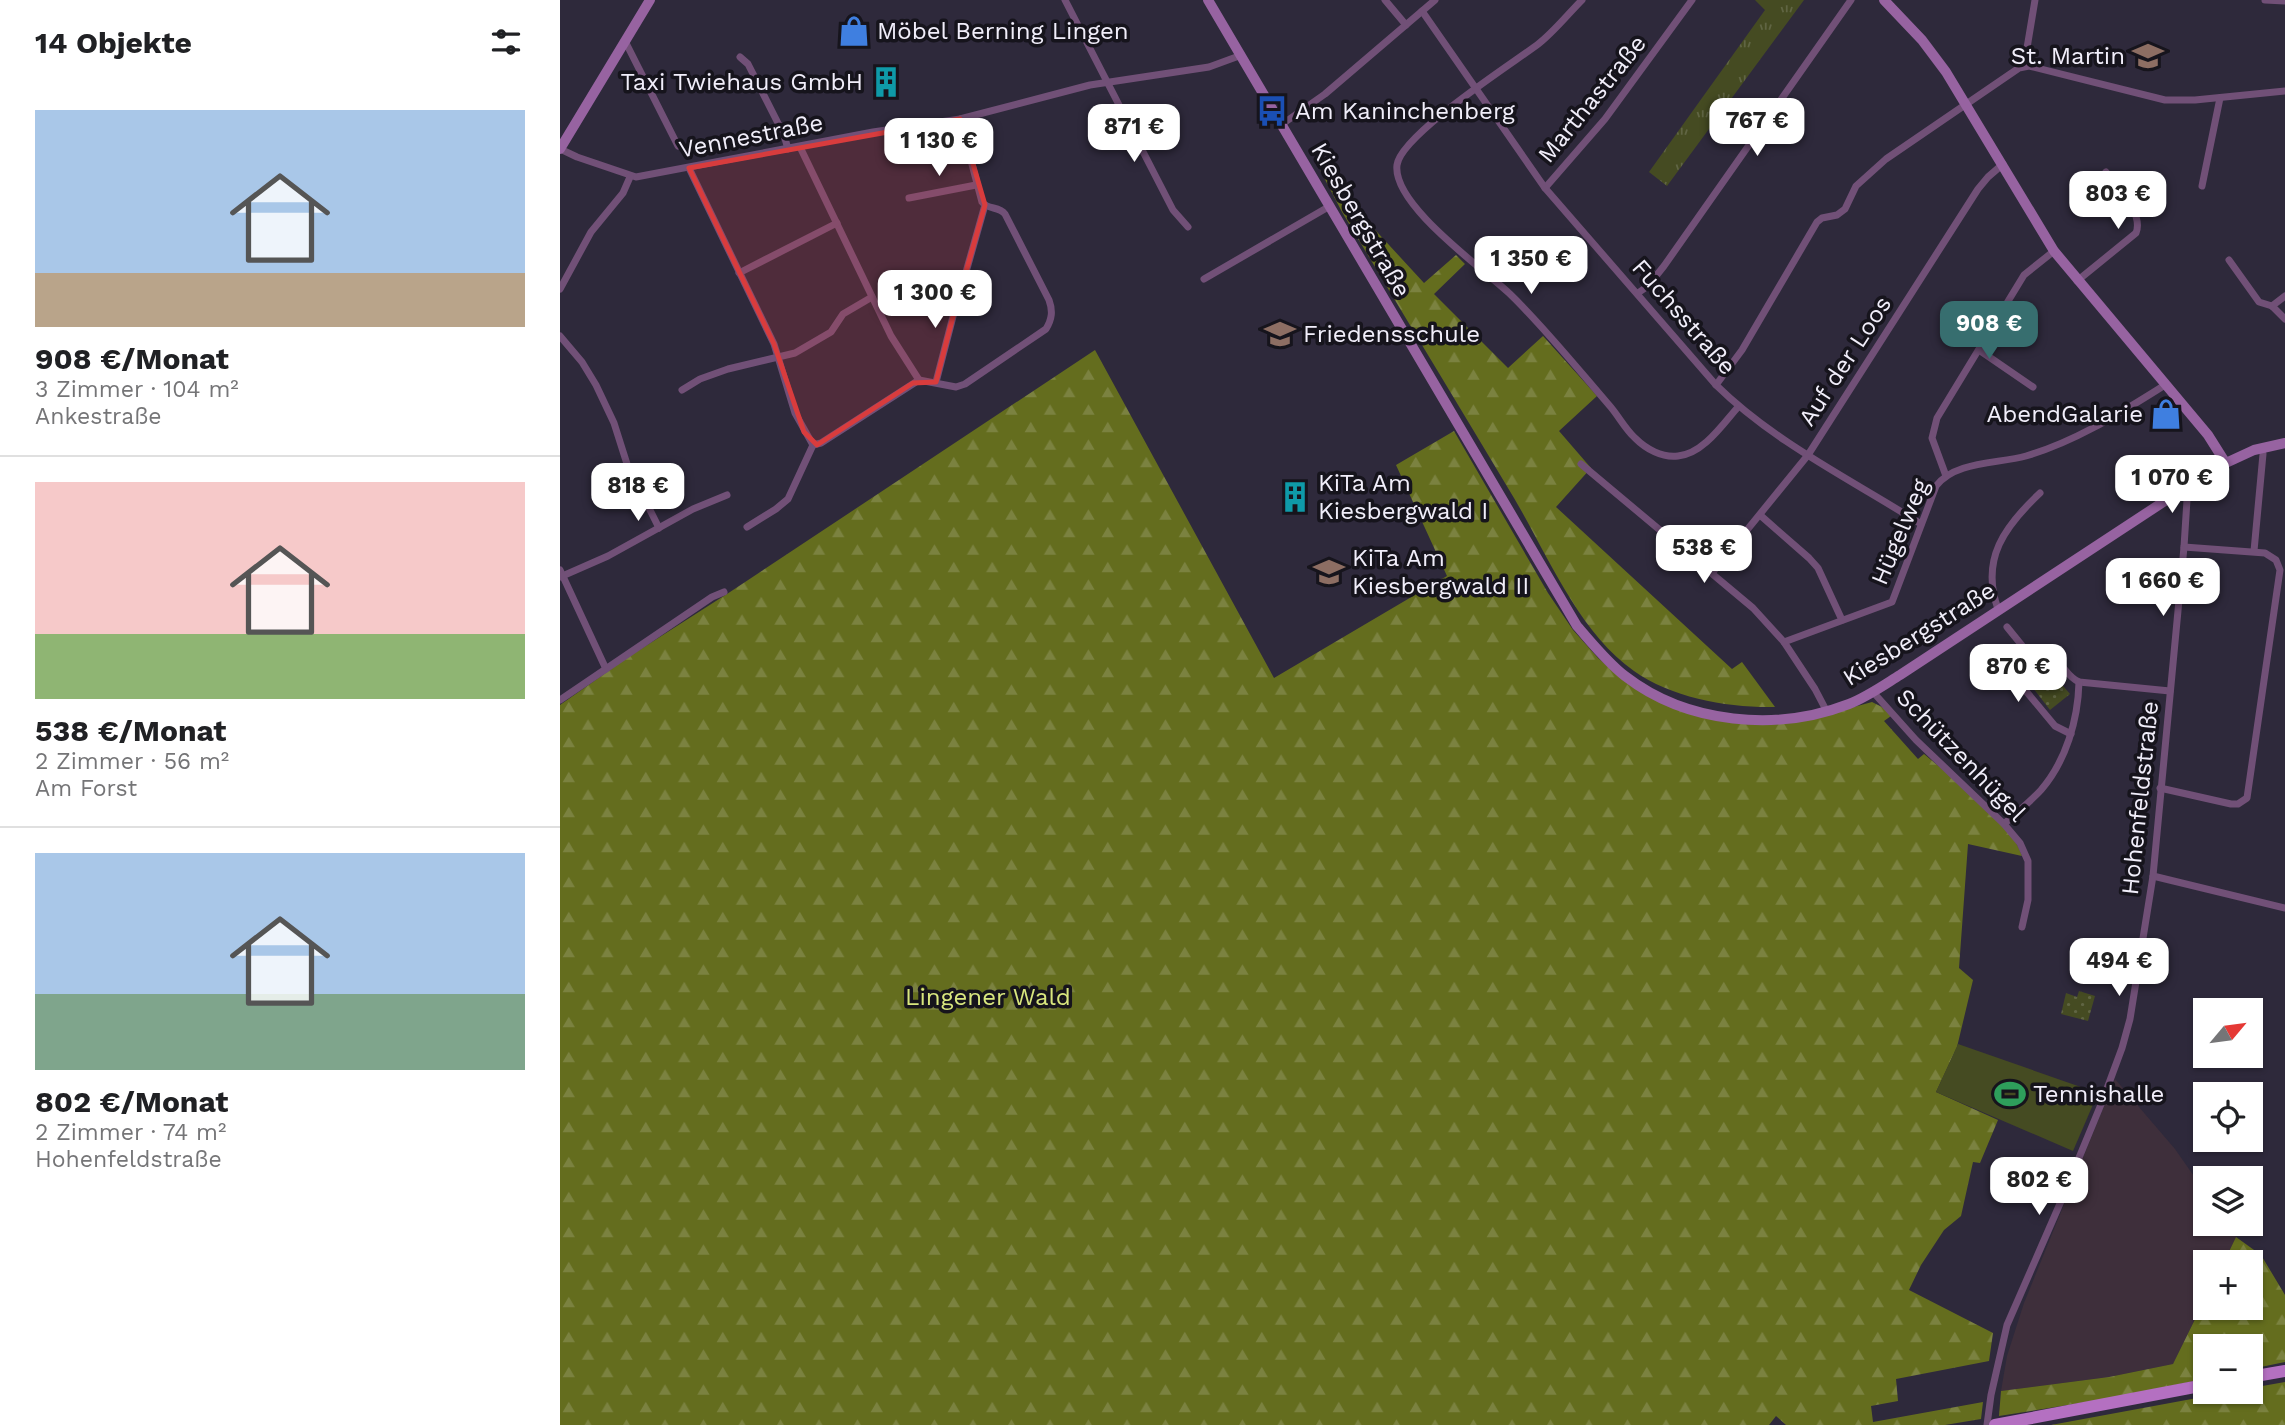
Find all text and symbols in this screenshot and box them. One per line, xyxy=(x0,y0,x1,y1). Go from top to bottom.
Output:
shop icon: Möbel Berning Lingen xyxy=(837,14,871,48)
place label: Möbel Berning Lingen xyxy=(877,17,1129,45)
icon: filters xyxy=(487,23,525,61)
text: 14 Objekte xyxy=(35,25,192,60)
street label: Marthastraße xyxy=(1532,30,1652,168)
school or university icon: St. Martin xyxy=(2131,39,2165,73)
place label: St. Martin xyxy=(2011,42,2125,70)
building icon: Taxi Twiehaus GmbH xyxy=(869,65,903,99)
place label: Taxi Twiehaus GmbH xyxy=(621,68,863,96)
bus stop icon: Am Kaninchenberg xyxy=(1255,94,1289,128)
place label: Am Kaninchenberg xyxy=(1295,97,1515,125)
pin: 767 € xyxy=(1708,99,1806,158)
pin: 871 € xyxy=(1085,104,1183,164)
text: 767 € xyxy=(1725,107,1789,134)
street label: Vennestraße xyxy=(677,108,825,164)
text: 871 € xyxy=(1104,113,1164,140)
pin: 1 130 € xyxy=(874,118,1004,178)
text: 1 130 € xyxy=(900,127,978,154)
street label: Kiesbergstraße xyxy=(1305,138,1417,302)
icon: home xyxy=(217,155,343,281)
pin: 803 € xyxy=(2069,172,2167,231)
text: 803 € xyxy=(2085,180,2151,207)
pin: 1 350 € xyxy=(1466,236,1596,296)
text: 1 350 € xyxy=(1490,245,1572,272)
street label: Fuchsstraße xyxy=(1626,254,1742,380)
pin: 1 300 € xyxy=(870,270,1000,330)
text: 1 300 € xyxy=(894,279,976,306)
street label: Auf der Loos xyxy=(1793,291,1897,431)
pin: 908 € xyxy=(1940,302,2038,361)
text: 908 € xyxy=(1956,310,2022,337)
school or university icon: Friedensschule xyxy=(1263,317,1297,351)
place label: Friedensschule xyxy=(1303,320,1480,348)
text: 908 €/Monat xyxy=(35,341,229,376)
text: 3 Zimmer · 104 m² xyxy=(35,376,239,403)
shop icon: AbendGalarie xyxy=(2149,397,2183,431)
place label: AbendGalarie xyxy=(1986,400,2143,428)
text: Ankestraße xyxy=(35,403,162,430)
pin: 1 070 € xyxy=(2107,456,2237,515)
pin: 818 € xyxy=(589,463,687,523)
text: 1 070 € xyxy=(2131,464,2213,491)
place label: KiTa Am Kiesbergwald I xyxy=(1318,469,1488,525)
text: 818 € xyxy=(607,472,669,499)
street label: Hügelweg xyxy=(1865,475,1935,589)
building icon: KiTa Am Kiesbergwald I xyxy=(1278,480,1312,514)
pin: 538 € xyxy=(1655,526,1753,585)
icon: home xyxy=(217,527,343,653)
text: 538 € xyxy=(1672,534,1736,561)
place label: KiTa Am Kiesbergwald II xyxy=(1352,544,1529,600)
school or university icon: KiTa Am Kiesbergwald II xyxy=(1312,555,1346,589)
pin: 1 660 € xyxy=(2098,558,2228,618)
text: 1 660 € xyxy=(2122,567,2204,594)
street label: Kiesbergstraße xyxy=(1838,576,2000,692)
pin: 870 € xyxy=(1969,644,2067,704)
text: 870 € xyxy=(1986,653,2050,680)
street label: Schützenhügel xyxy=(1891,683,2032,828)
street label: Hohenfeldstraße xyxy=(2116,700,2164,896)
text: 538 €/Monat xyxy=(35,713,226,748)
text: 2 Zimmer · 56 m² xyxy=(35,748,229,775)
text: Am Forst xyxy=(35,775,137,802)
icon: home xyxy=(217,898,343,1024)
pin: 494 € xyxy=(2070,939,2168,998)
text: 494 € xyxy=(2086,947,2152,974)
park label: Lingener Wald xyxy=(905,983,1071,1011)
north arrow xyxy=(2193,998,2263,1068)
map controls xyxy=(2193,998,2263,1404)
sports icon: Tennishalle xyxy=(1993,1077,2027,1111)
place label: Tennishalle xyxy=(2033,1080,2164,1108)
button: locate xyxy=(2193,1082,2263,1152)
text: 802 €/Monat xyxy=(35,1084,228,1119)
text: 2 Zimmer · 74 m² xyxy=(35,1119,226,1146)
text: Hohenfeldstraße xyxy=(35,1146,222,1173)
pin: 802 € xyxy=(1990,1158,2088,1217)
text: 802 € xyxy=(2006,1166,2072,1193)
button: layers xyxy=(2193,1166,2263,1236)
button: + xyxy=(2193,1250,2263,1320)
button: − xyxy=(2193,1334,2263,1404)

